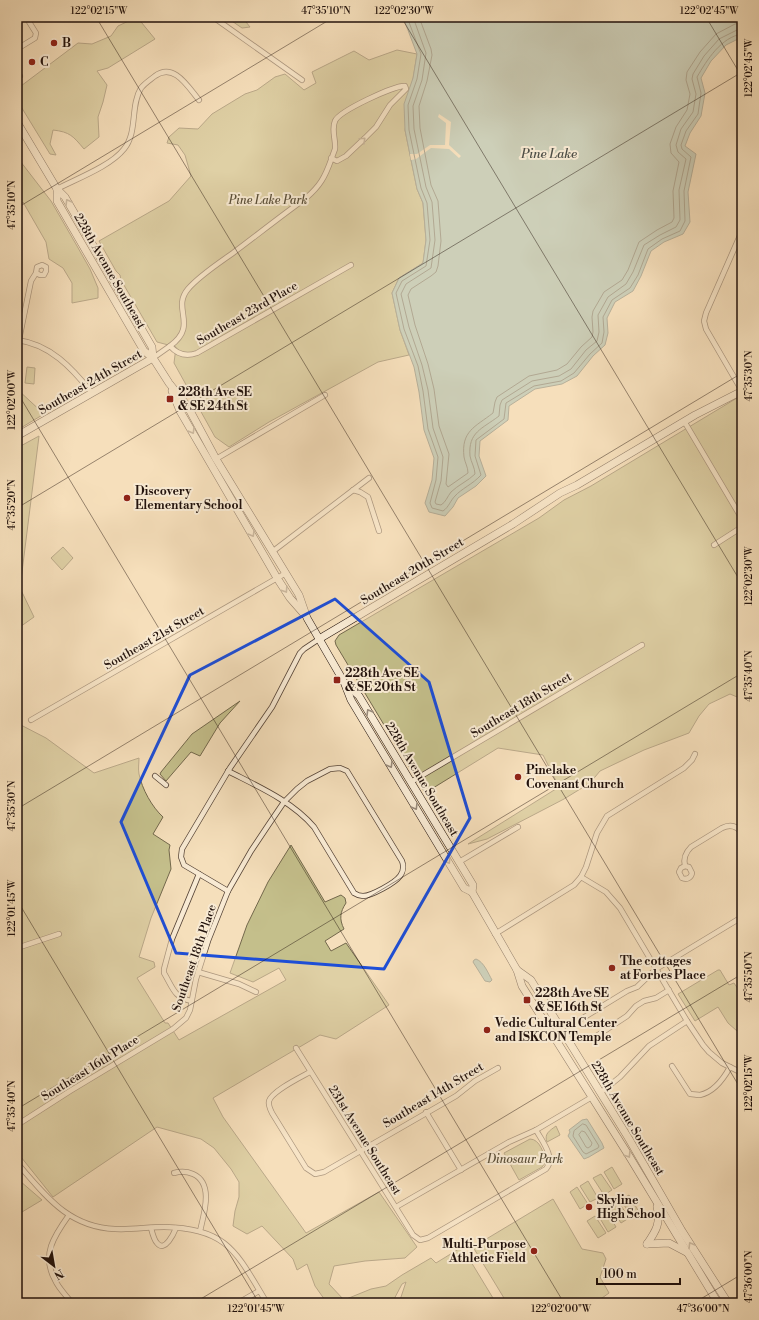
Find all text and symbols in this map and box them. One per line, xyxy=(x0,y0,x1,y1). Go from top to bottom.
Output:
text: 122°02'15"W xyxy=(71,5,128,17)
text: 47°35'10"N xyxy=(301,5,351,17)
text: 122°02'30"W xyxy=(374,5,434,17)
text: 122°02'45"W xyxy=(680,5,739,17)
place label: B xyxy=(62,36,71,51)
marker: B xyxy=(49,38,59,48)
text: 122°02'45"W xyxy=(743,38,755,97)
place label: C xyxy=(40,55,49,70)
marker: C xyxy=(27,57,37,67)
one-way arrow xyxy=(358,137,366,145)
water label: Pine Lake xyxy=(520,146,577,162)
text: 47°35'10"N xyxy=(6,180,18,230)
park label: Pine Lake Park xyxy=(228,193,307,208)
one-way arrow xyxy=(65,199,72,206)
street label: 228th Avenue Southeast xyxy=(70,211,149,332)
street label: Southeast 23rd Place xyxy=(194,278,300,348)
street label: Southeast 24th Street xyxy=(36,346,145,418)
text: 47°35'30"N xyxy=(743,350,755,402)
text: 122°02'00"W xyxy=(6,369,18,430)
place label: 228th Ave SE & SE 24th St xyxy=(178,385,252,414)
marker: 228th Ave SE & SE 24th St xyxy=(165,394,175,404)
one-way arrow xyxy=(187,427,194,434)
text: 47°35'20"N xyxy=(6,479,18,531)
place label: Discovery Elementary School xyxy=(135,484,242,513)
marker: Discovery Elementary School xyxy=(122,493,132,503)
one-way arrow xyxy=(247,529,254,537)
street label: Southeast 20th Street xyxy=(358,534,467,608)
text: 122°02'30"W xyxy=(743,546,755,606)
one-way arrow xyxy=(280,586,287,593)
street label: Southeast 21st Street xyxy=(102,603,208,673)
text: 47°35'40"N xyxy=(743,650,755,702)
place label: 228th Ave SE & SE 20th St xyxy=(345,666,419,695)
street label: Southeast 18th Street xyxy=(468,669,575,742)
marker: 228th Ave SE & SE 20th St xyxy=(332,675,342,685)
one-way arrow xyxy=(366,709,373,716)
street label: 228th Avenue Southeast xyxy=(381,719,462,840)
one-way arrow xyxy=(386,761,393,768)
place label: Pinelake Covenant Church xyxy=(526,763,624,792)
marker: Pinelake Covenant Church xyxy=(513,772,523,782)
text: 47°35'30"N xyxy=(6,780,18,832)
one-way arrow xyxy=(411,803,418,810)
one-way arrow xyxy=(443,857,450,864)
text: 122°01'45"W xyxy=(6,879,18,936)
street label: Southeast 18th Place xyxy=(169,903,220,1014)
text: 47°35'50"N xyxy=(743,951,755,1003)
place label: The cottages at Forbes Place xyxy=(620,954,706,983)
marker: The cottages at Forbes Place xyxy=(607,963,617,973)
place label: 228th Ave SE & SE 16th St xyxy=(535,986,609,1015)
marker: 228th Ave SE & SE 16th St xyxy=(522,995,532,1005)
place label: Vedic Cultural Center and ISKCON Temple xyxy=(494,1016,617,1045)
marker: Vedic Cultural Center and ISKCON Temple xyxy=(482,1025,492,1035)
street label: Southeast 16th Place xyxy=(39,1032,142,1105)
text: 122°02'15"W xyxy=(743,1054,755,1111)
street label: 228th Avenue Southeast xyxy=(587,1058,668,1179)
street label: Southeast 14th Street xyxy=(380,1059,487,1131)
text: 47°35'40"N xyxy=(6,1080,18,1132)
street label: 231st Avenue Southeast xyxy=(325,1083,405,1198)
one-way arrow xyxy=(624,1151,631,1158)
park label: Dinosaur Park xyxy=(486,1152,563,1167)
place label: Skyline High School xyxy=(597,1193,665,1222)
marker: Skyline High School xyxy=(584,1202,594,1212)
place label: Multi-Purpose Athletic Field xyxy=(442,1237,527,1266)
one-way arrow xyxy=(688,1242,695,1249)
north arrow xyxy=(34,1246,74,1286)
marker: Multi-Purpose Athletic Field xyxy=(529,1246,539,1256)
text: 47°36'00"N xyxy=(743,1250,755,1303)
scale bar xyxy=(597,1260,680,1286)
text: N xyxy=(51,1265,66,1282)
text: 100 m xyxy=(603,1267,637,1282)
text: 122°01'45"W xyxy=(228,1303,285,1315)
text: 122°02'00"W xyxy=(531,1303,592,1315)
text: 47°36'00"N xyxy=(677,1303,730,1315)

